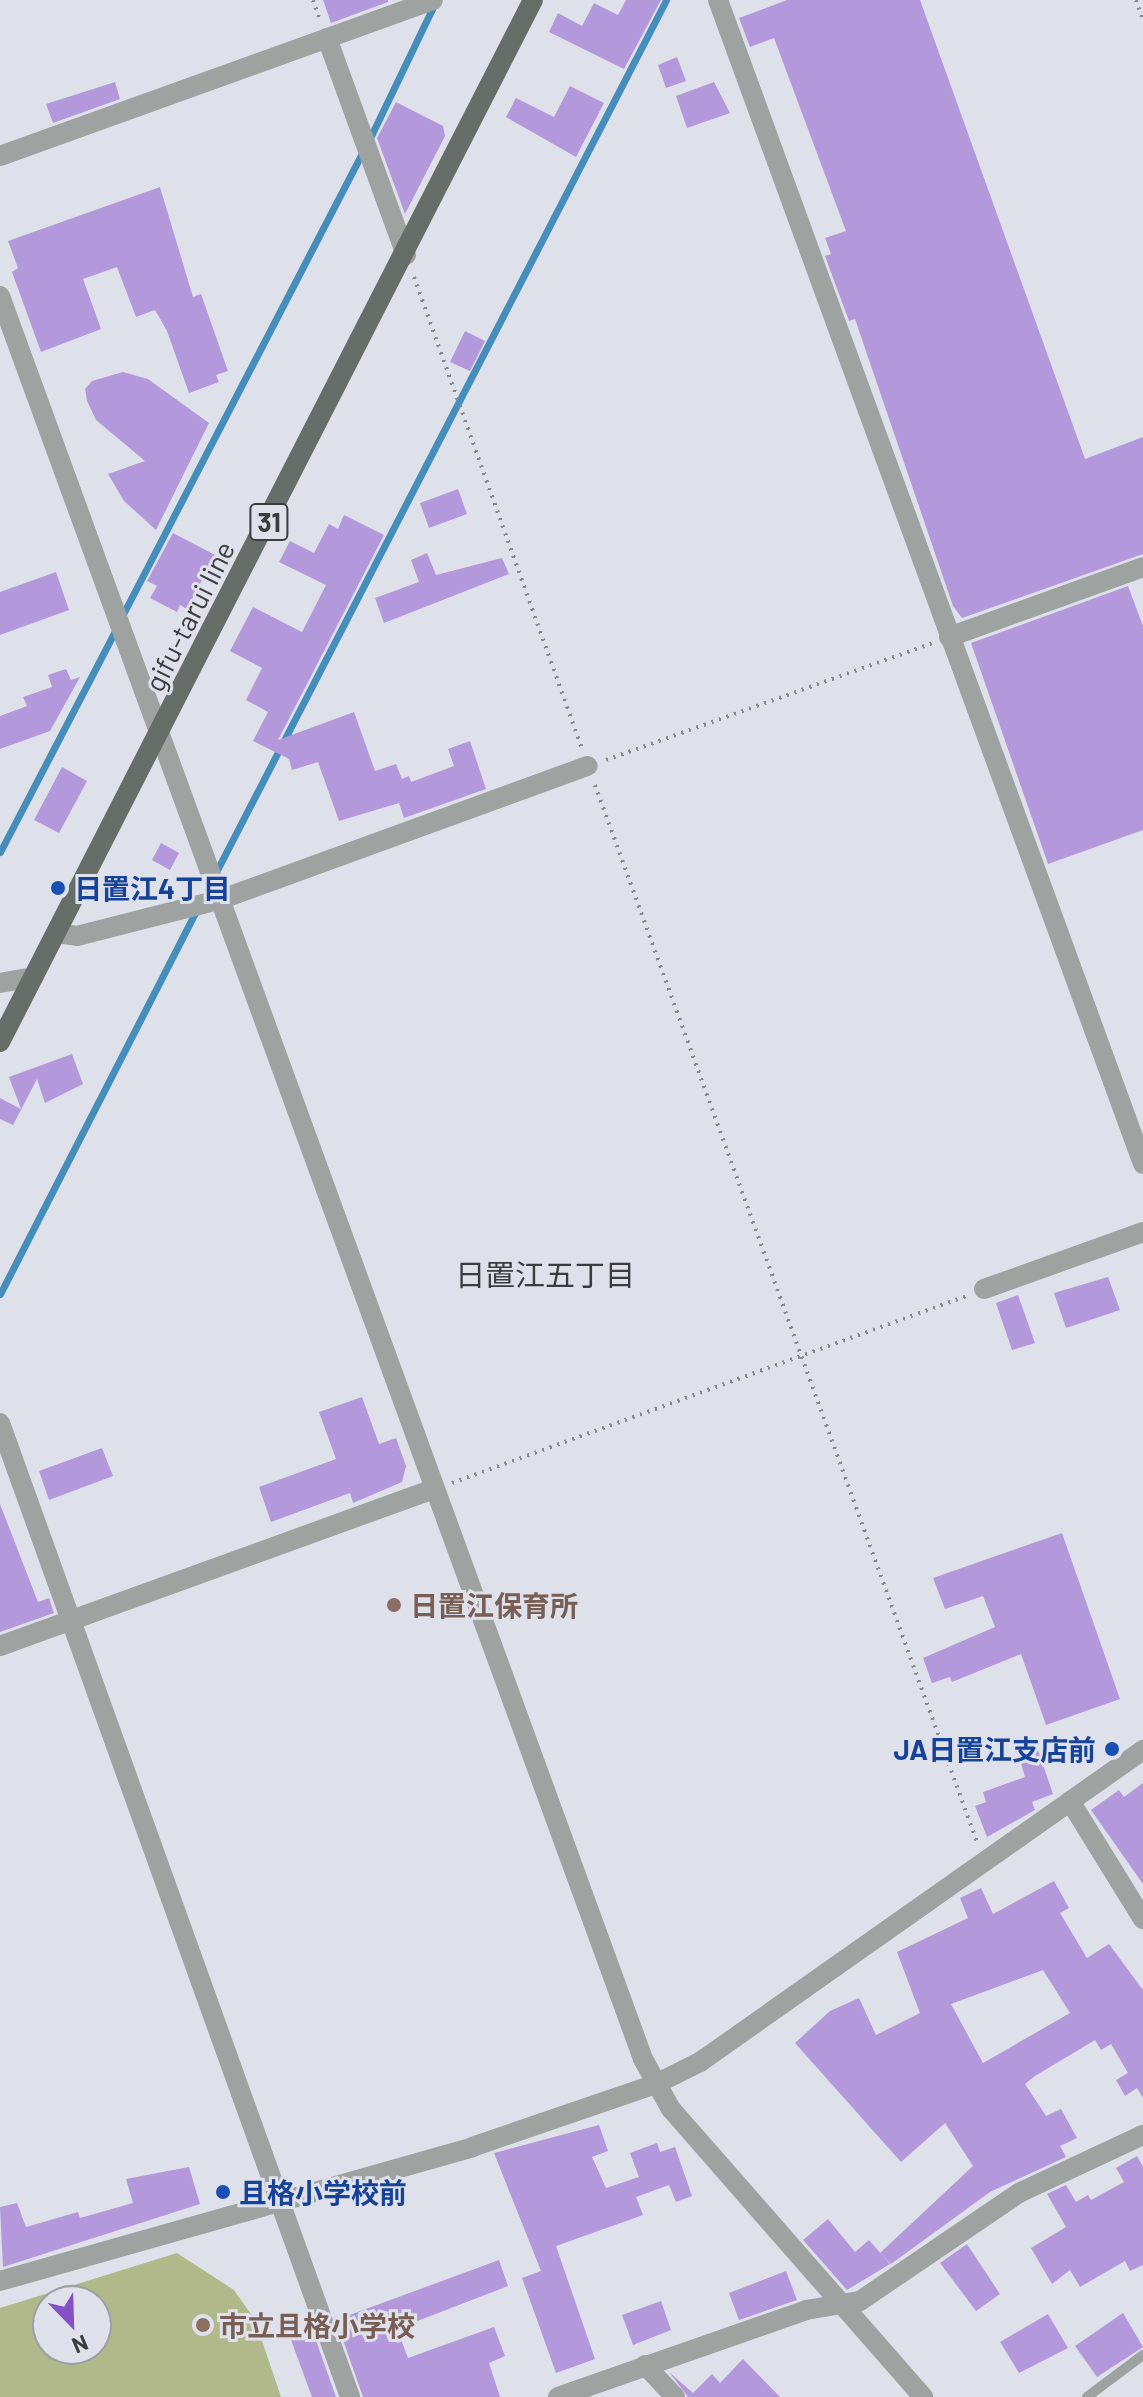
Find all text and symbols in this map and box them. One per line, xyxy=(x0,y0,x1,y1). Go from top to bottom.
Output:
road number: 31 xyxy=(249,500,289,544)
street label: gifu-tarui line xyxy=(137,535,241,697)
place label: 日置江4丁目 xyxy=(74,871,231,905)
marker: 日置江4丁目 xyxy=(49,879,67,897)
district label: 日置江五丁目 xyxy=(455,1256,635,1292)
place label: 日置江保育所 xyxy=(410,1588,578,1622)
marker: 日置江保育所 xyxy=(385,1596,403,1614)
place label: JA日置江支店前 xyxy=(893,1732,1096,1766)
marker: JA日置江支店前 xyxy=(1103,1740,1121,1758)
place label: 且格小学校前 xyxy=(239,2175,407,2209)
marker: 且格小学校前 xyxy=(214,2183,232,2201)
north arrow xyxy=(32,2285,112,2365)
place label: 市立且格小学校 xyxy=(219,2308,415,2342)
marker: 市立且格小学校 xyxy=(194,2316,212,2334)
text: N xyxy=(69,2330,92,2360)

